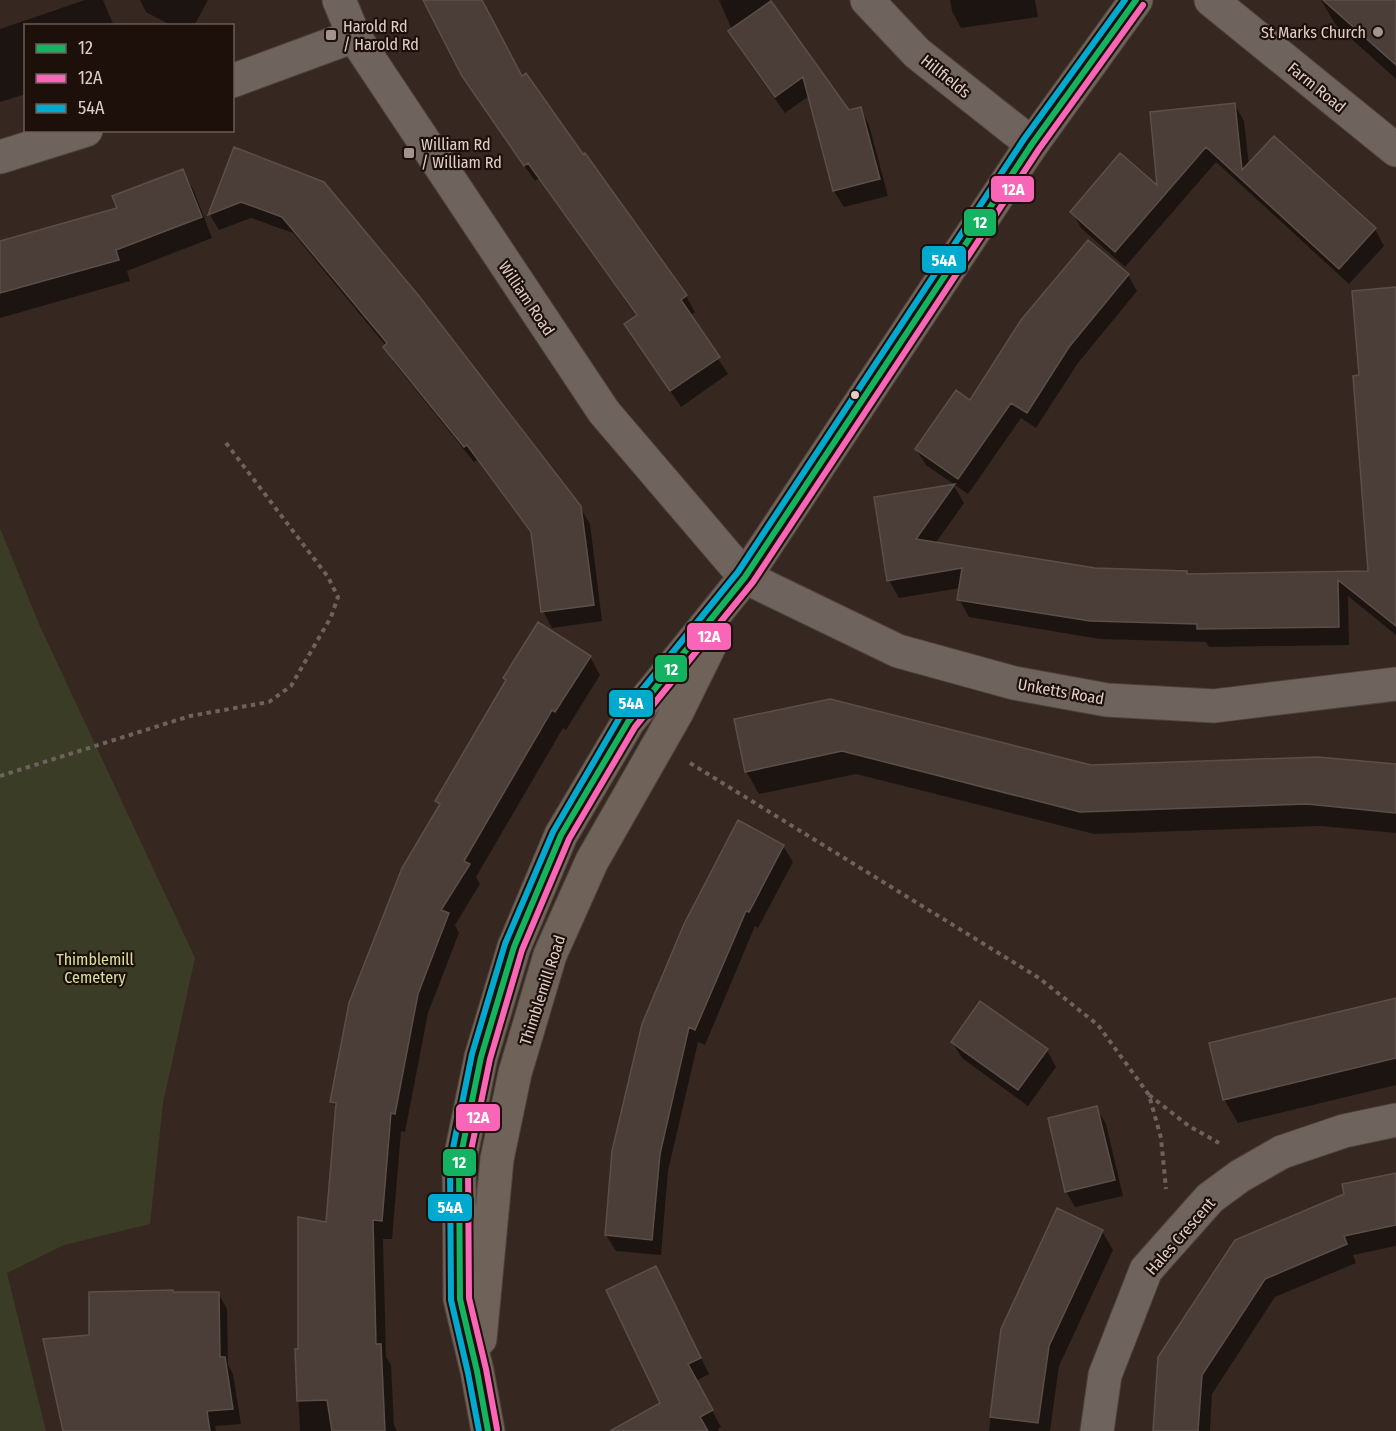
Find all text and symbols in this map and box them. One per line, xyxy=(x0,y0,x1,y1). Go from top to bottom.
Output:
place label: Harold Rd / Harold Rd xyxy=(343,17,419,54)
place label: St Marks Church xyxy=(1261,23,1366,42)
legend xyxy=(24,24,234,132)
marker: St Marks Church xyxy=(1371,25,1385,39)
marker: Harold Rd / Harold Rd xyxy=(324,28,338,42)
text: 12 xyxy=(78,37,93,59)
street label: Hillfields xyxy=(917,51,974,102)
street label: Farm Road xyxy=(1284,58,1349,116)
text: 12A xyxy=(78,67,103,89)
text: 54A xyxy=(78,97,105,119)
place label: William Rd / William Rd xyxy=(421,135,502,172)
marker: William Rd / William Rd xyxy=(402,146,416,160)
line badge: 12A xyxy=(990,175,1035,203)
text: 12A xyxy=(1002,180,1025,199)
line badge: 12 xyxy=(963,208,997,237)
text: 12 xyxy=(973,213,988,232)
line badge: 54A xyxy=(921,245,967,274)
text: 54A xyxy=(932,251,957,270)
street label: William Road xyxy=(495,257,558,339)
unlabelled marker xyxy=(849,389,861,401)
line badge: 12A xyxy=(686,622,732,651)
text: 12A xyxy=(698,627,721,646)
line badge: 12 xyxy=(654,654,688,683)
text: 12 xyxy=(664,660,679,679)
street label: Unketts Road xyxy=(1016,675,1106,708)
line badge: 54A xyxy=(608,689,654,718)
text: 54A xyxy=(619,694,644,713)
street label: Thimblemill Road xyxy=(516,933,569,1048)
park label: Thimblemill Cemetery xyxy=(56,950,134,987)
line badge: 12A xyxy=(455,1103,501,1132)
text: 12A xyxy=(467,1108,490,1127)
line badge: 12 xyxy=(442,1148,477,1177)
text: 12 xyxy=(452,1153,467,1172)
line badge: 54A xyxy=(427,1193,473,1222)
street label: Hales Crescent xyxy=(1142,1193,1220,1279)
text: 54A xyxy=(438,1198,463,1217)

